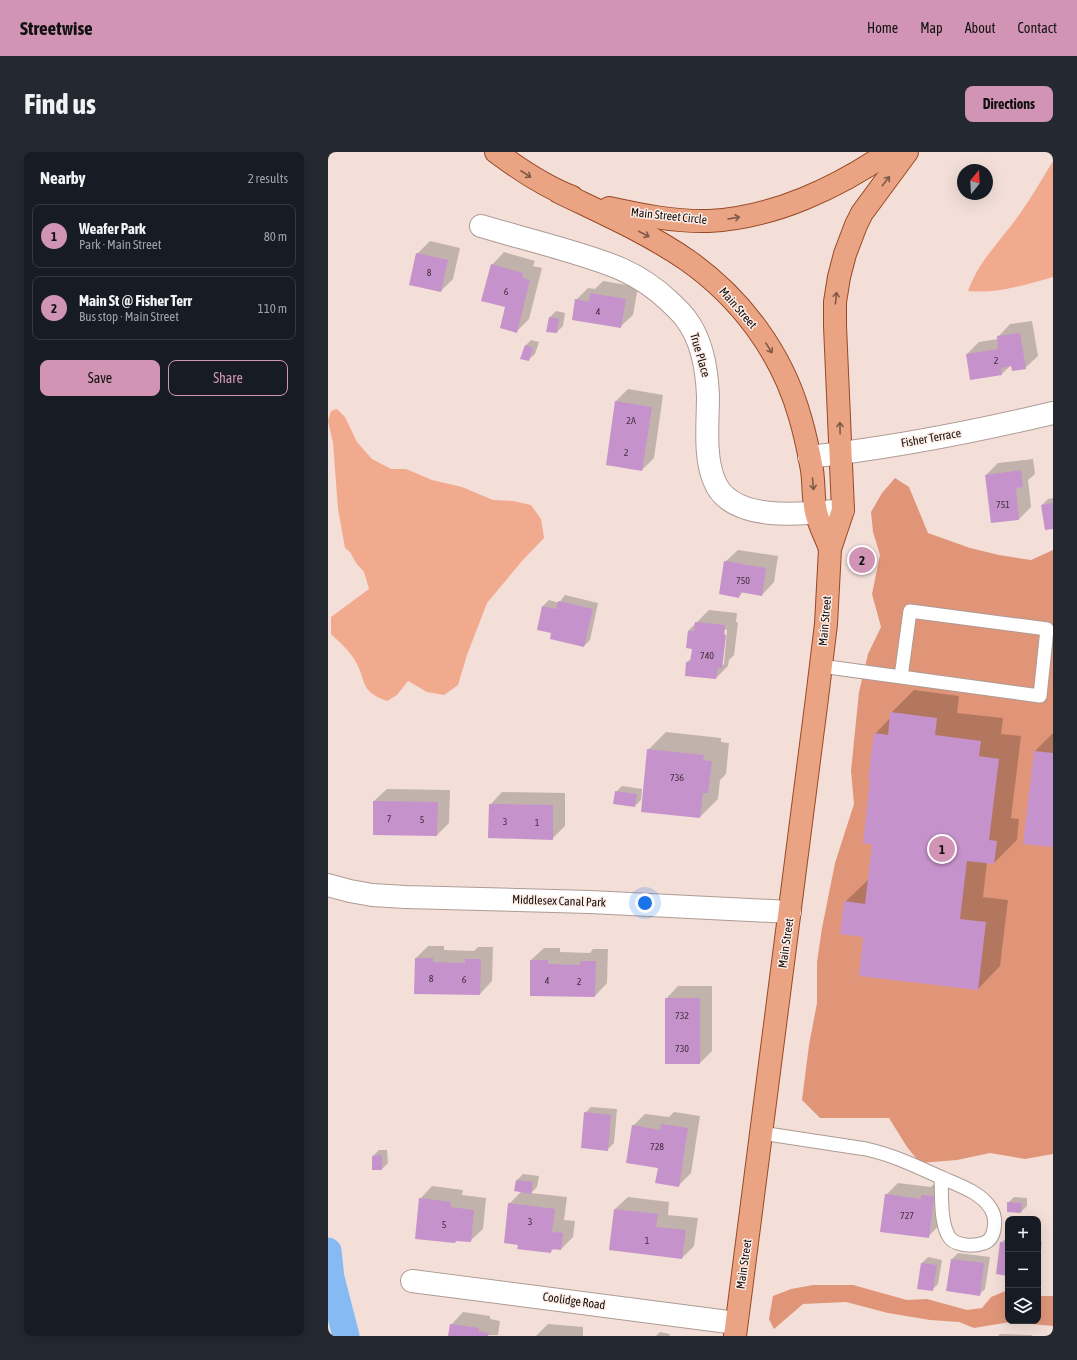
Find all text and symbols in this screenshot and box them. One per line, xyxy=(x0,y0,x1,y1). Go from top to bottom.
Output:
text: Streetwise xyxy=(20,17,93,39)
text: Home xyxy=(867,20,898,36)
text: Map xyxy=(920,20,943,36)
text: About xyxy=(965,20,996,36)
text: Contact xyxy=(1018,20,1057,36)
button: Directions xyxy=(965,86,1053,122)
text: Find us xyxy=(24,88,96,120)
north arrow xyxy=(957,164,993,200)
text: Nearby xyxy=(40,168,86,188)
one-way arrow xyxy=(521,169,532,178)
text: 2 results xyxy=(248,171,288,186)
one-way arrow xyxy=(882,175,891,186)
street label: Main Street Circle xyxy=(630,205,708,227)
one-way arrow xyxy=(727,214,740,222)
text: Weafer Park xyxy=(79,220,146,237)
text: 1 xyxy=(51,229,57,244)
text: 80 m xyxy=(264,229,287,244)
one-way arrow xyxy=(638,231,650,239)
text: Park · Main Street xyxy=(79,237,161,252)
house number: 8 xyxy=(427,267,432,278)
street label: Main Street xyxy=(716,284,760,332)
house number: 6 xyxy=(504,286,509,297)
text: Main St @ Fisher Terr xyxy=(79,292,192,309)
one-way arrow xyxy=(832,292,839,305)
text: 2 xyxy=(51,301,57,316)
text: 110 m xyxy=(258,301,287,316)
house number: 4 xyxy=(596,306,601,317)
text: Bus stop · Main Street xyxy=(79,309,179,324)
street label: True Place xyxy=(687,331,713,379)
one-way arrow xyxy=(766,342,774,354)
house number: 2 xyxy=(994,355,999,366)
button: Save xyxy=(40,360,160,396)
button: Share xyxy=(168,360,288,396)
house number: 2A xyxy=(626,415,636,426)
one-way arrow xyxy=(836,422,844,435)
street label: Fisher Terrace xyxy=(900,426,962,450)
house number: 2 xyxy=(624,447,629,458)
one-way arrow xyxy=(810,477,817,490)
house number: 751 xyxy=(996,499,1010,510)
pin: 2 xyxy=(849,545,875,575)
house number: 750 xyxy=(736,575,750,586)
street label: Main Street xyxy=(816,595,834,647)
house number: 740 xyxy=(700,650,714,661)
house number: 736 xyxy=(670,772,684,783)
house number: 7 xyxy=(387,813,392,824)
house number: 5 xyxy=(420,814,425,825)
house number: 3 xyxy=(503,816,508,827)
house number: 1 xyxy=(535,817,540,828)
pin: 1 xyxy=(929,834,955,864)
street label: Middlesex Canal Park xyxy=(512,892,607,910)
your location xyxy=(635,893,655,913)
street label: Main Street xyxy=(776,917,796,969)
house number: 8 xyxy=(429,973,434,984)
house number: 6 xyxy=(462,974,467,985)
house number: 4 xyxy=(545,975,550,986)
house number: 2 xyxy=(577,976,582,987)
house number: 732 xyxy=(675,1010,689,1021)
house number: 730 xyxy=(675,1043,689,1054)
house number: 728 xyxy=(650,1141,664,1152)
house number: 727 xyxy=(900,1210,914,1221)
house number: 3 xyxy=(528,1216,533,1227)
map controls xyxy=(1005,1216,1041,1324)
button: + xyxy=(1005,1216,1041,1252)
house number: 5 xyxy=(442,1219,447,1230)
house number: 1 xyxy=(645,1235,650,1246)
street label: Main Street xyxy=(734,1238,754,1290)
button: − xyxy=(1005,1252,1041,1288)
button: layers xyxy=(1005,1288,1041,1324)
street label: Coolidge Road xyxy=(542,1290,606,1312)

